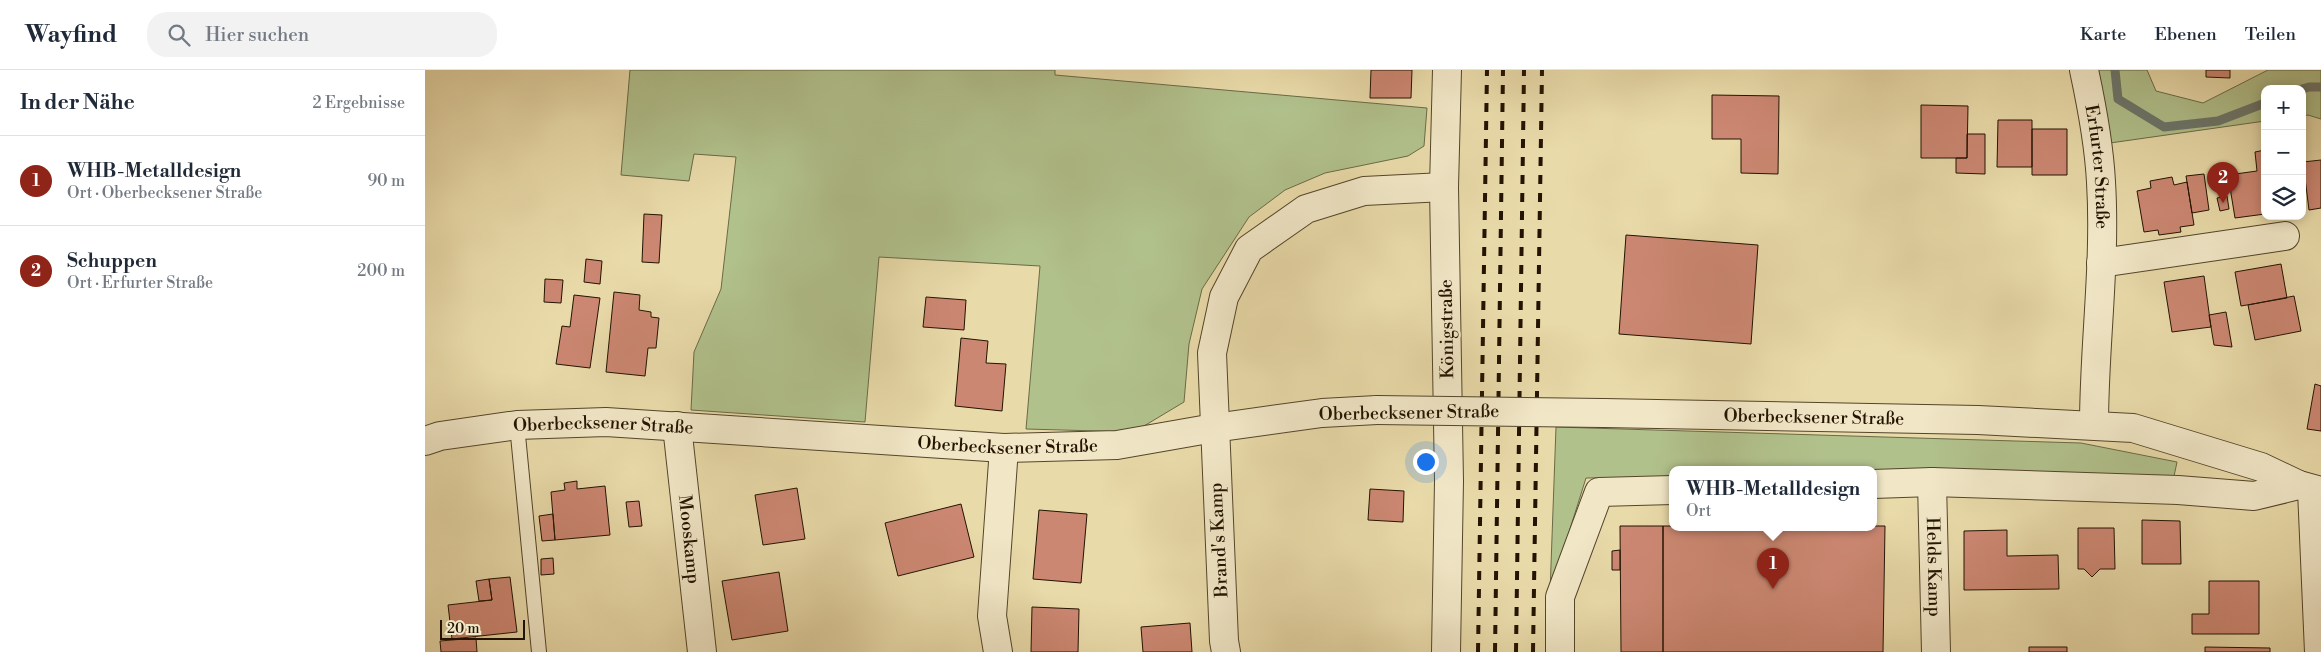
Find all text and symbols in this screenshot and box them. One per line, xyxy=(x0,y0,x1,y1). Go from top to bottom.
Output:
search box xyxy=(147,12,497,57)
text: Wayfind xyxy=(25,20,117,50)
icon: search xyxy=(165,21,193,49)
text: Hier suchen xyxy=(205,23,309,47)
text: Karte xyxy=(2080,23,2126,46)
text: Ebenen xyxy=(2154,23,2217,46)
text: Teilen xyxy=(2245,23,2296,46)
map controls xyxy=(2261,85,2306,220)
button: + xyxy=(2261,85,2306,130)
text: In der Nähe xyxy=(20,90,135,116)
text: 2 Ergebnisse xyxy=(313,93,405,113)
street label: Erfurter Straße xyxy=(2080,103,2114,229)
button: − xyxy=(2261,130,2306,175)
text: WHB-Metalldesign xyxy=(67,159,241,183)
pin: 2 xyxy=(2207,162,2239,203)
text: 1 xyxy=(32,171,40,191)
text: 90 m xyxy=(367,171,405,191)
button: layers xyxy=(2261,175,2306,220)
text: Ort · Oberbecksener Straße xyxy=(67,183,262,203)
text: Schuppen xyxy=(67,249,157,273)
text: 2 xyxy=(31,261,41,281)
text: 200 m xyxy=(357,261,405,281)
text: Ort · Erfurter Straße xyxy=(67,273,213,293)
street label: Königstraße xyxy=(1435,279,1459,379)
street label: Oberbecksener Straße xyxy=(1319,400,1499,426)
street label: Oberbecksener Straße xyxy=(1723,404,1905,430)
street label: Oberbecksener Straße xyxy=(513,410,694,439)
street label: Oberbecksener Straße xyxy=(917,431,1098,460)
your location xyxy=(1413,449,1439,475)
popup xyxy=(1669,466,1877,531)
text: WHB-Metalldesign xyxy=(1686,477,1860,501)
street label: Brand's Kamp xyxy=(1205,482,1234,599)
street label: Mooskamp xyxy=(673,494,706,585)
text: Ort xyxy=(1686,501,1711,521)
street label: Helds Kamp xyxy=(1921,517,1947,617)
pin: 1 xyxy=(1757,548,1789,589)
scale bar xyxy=(440,617,525,640)
text: 20 m xyxy=(447,620,479,638)

